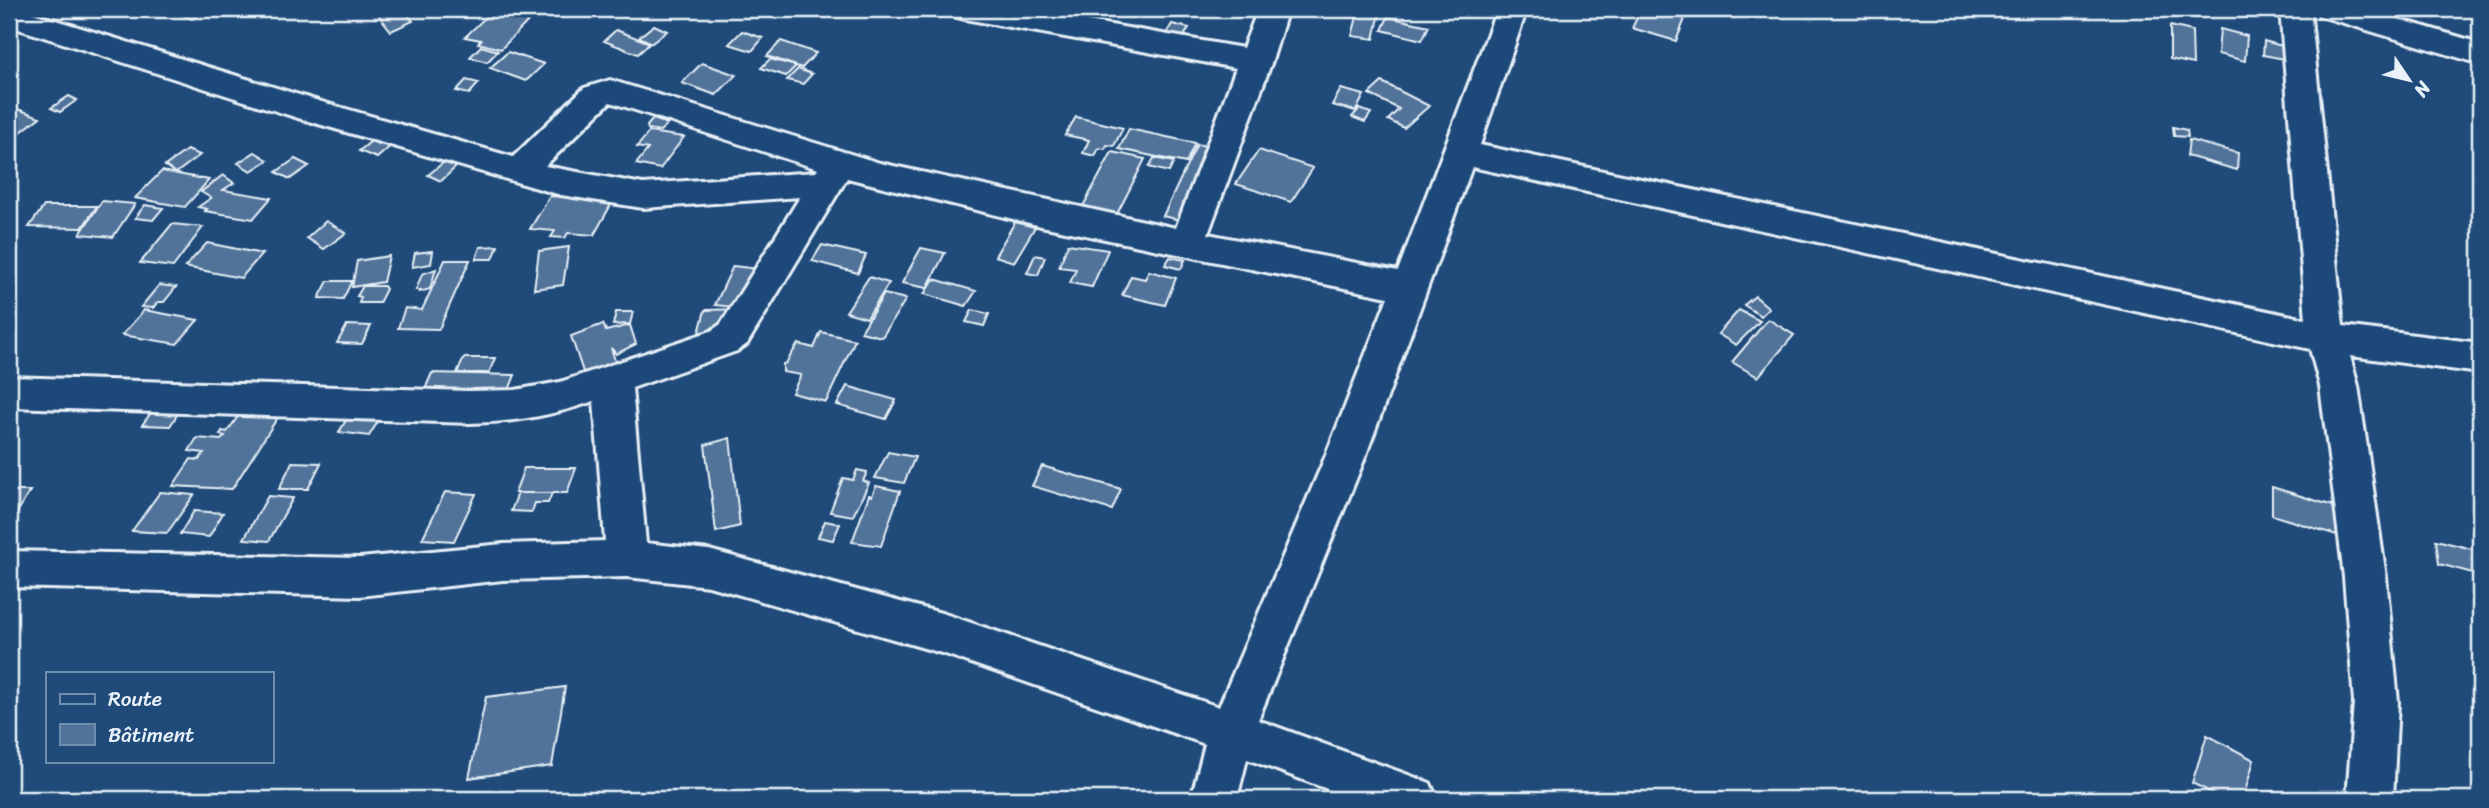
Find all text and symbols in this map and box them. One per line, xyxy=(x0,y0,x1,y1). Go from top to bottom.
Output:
north arrow xyxy=(2374,46,2444,116)
text: N xyxy=(2405,74,2440,105)
legend xyxy=(46,672,273,762)
text: Route xyxy=(108,680,162,718)
text: Bâtiment xyxy=(108,716,194,754)

